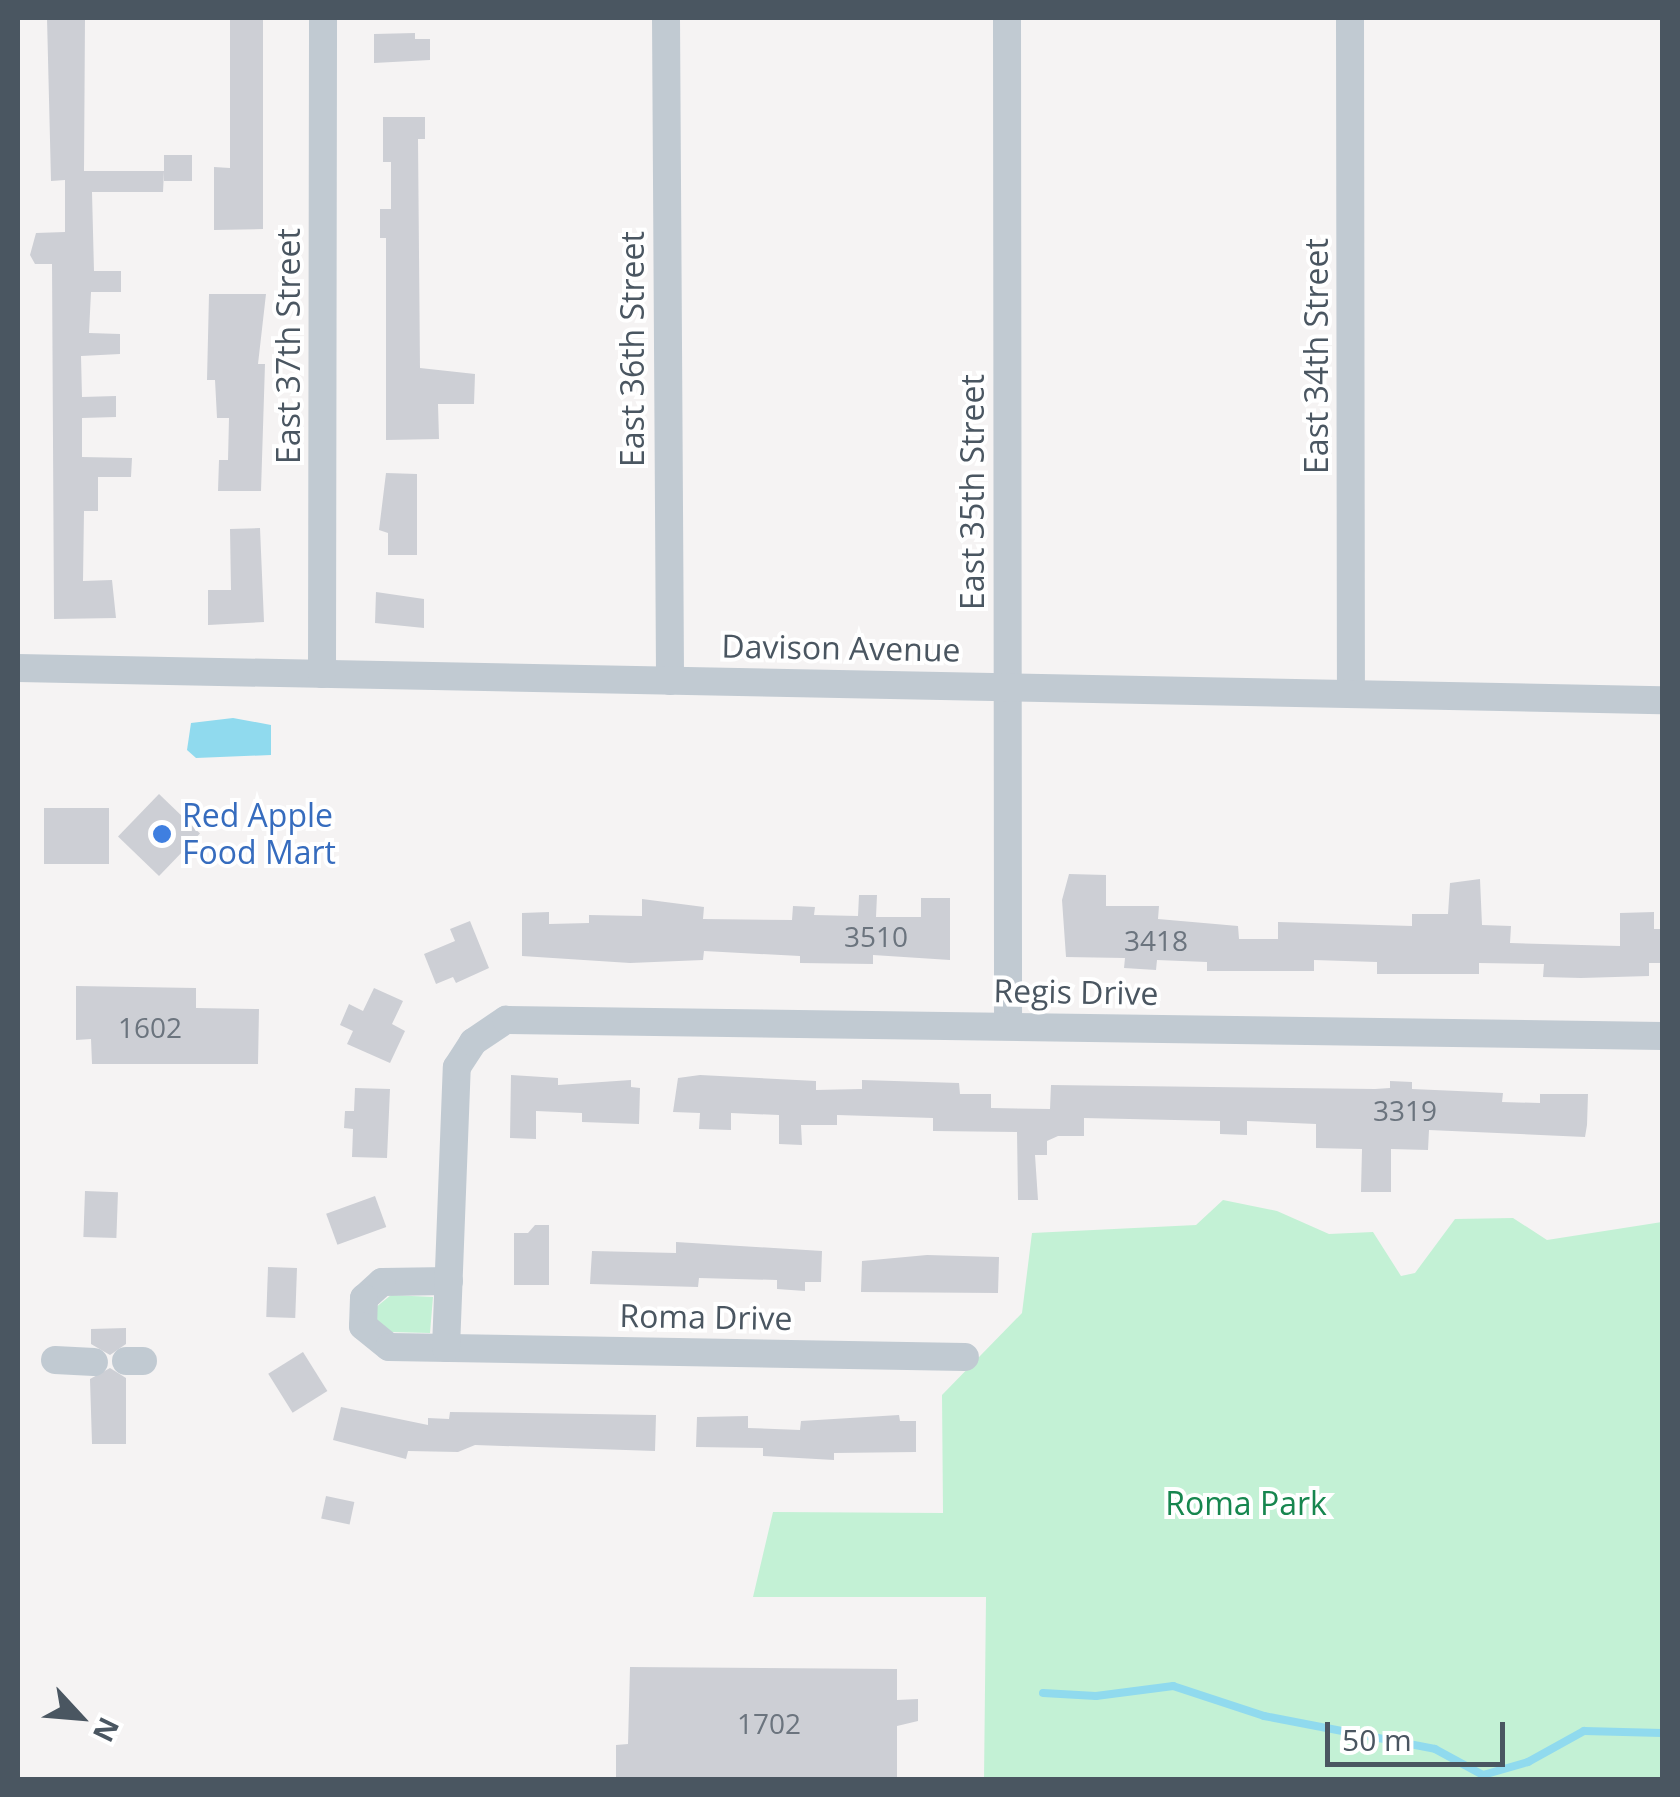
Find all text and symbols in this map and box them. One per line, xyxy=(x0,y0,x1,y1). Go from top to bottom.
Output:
street label: East 37th Street xyxy=(269,228,307,464)
street label: East 36th Street xyxy=(613,231,651,467)
street label: East 34th Street xyxy=(1297,238,1335,474)
street label: East 35th Street xyxy=(953,374,991,610)
street label: Davison Avenue xyxy=(721,627,961,669)
place label: Red Apple Food Mart xyxy=(182,797,336,872)
marker: Red Apple Food Mart xyxy=(151,823,173,845)
house number: 3510 xyxy=(844,919,908,953)
house number: 3418 xyxy=(1124,923,1188,957)
street label: Regis Drive xyxy=(993,971,1159,1013)
house number: 1602 xyxy=(118,1010,182,1044)
house number: 3319 xyxy=(1373,1093,1437,1127)
street label: Roma Drive xyxy=(619,1296,793,1338)
park label: Roma Park xyxy=(1165,1484,1327,1522)
north arrow xyxy=(30,1667,130,1767)
scale bar xyxy=(1330,1702,1510,1764)
house number: 1702 xyxy=(737,1706,801,1740)
text: N xyxy=(85,1712,129,1749)
text: 50 m xyxy=(1342,1719,1412,1760)

